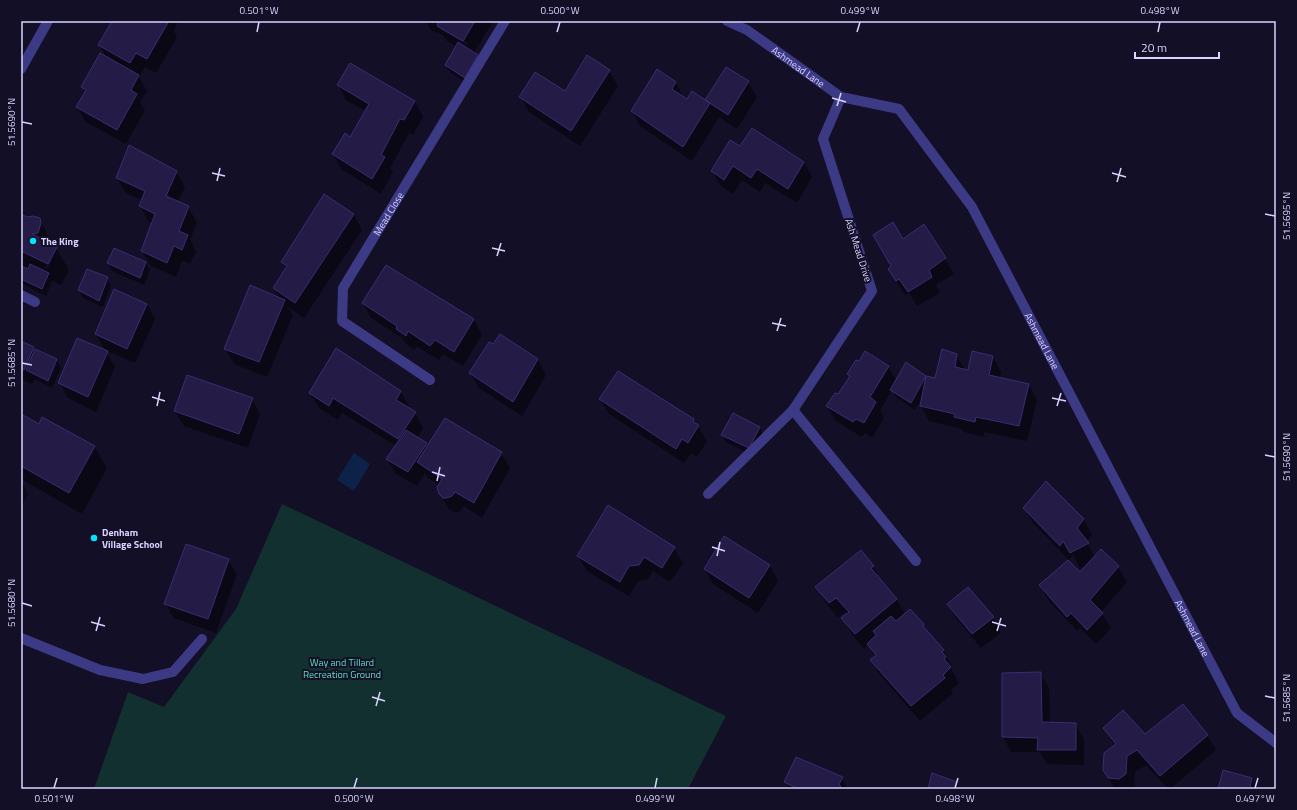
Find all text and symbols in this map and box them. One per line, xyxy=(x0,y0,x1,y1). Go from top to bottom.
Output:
text: 0.501°W xyxy=(239,3,279,18)
text: 0.500°W xyxy=(540,3,580,18)
text: 0.499°W xyxy=(840,3,880,18)
text: 0.498°W xyxy=(1140,3,1180,18)
scale bar xyxy=(1135,34,1219,60)
text: 20 m xyxy=(1141,38,1167,57)
street label: Ashmead Lane xyxy=(768,43,828,91)
text: 51.5690°N xyxy=(4,98,19,146)
street label: Mead Close xyxy=(370,189,408,239)
text: 51.5695°N xyxy=(1279,192,1294,240)
street label: Ash Mead Drive xyxy=(841,216,876,284)
place label: The King xyxy=(41,234,79,249)
marker: The King xyxy=(28,236,38,246)
street label: Ashmead Lane xyxy=(1021,310,1063,372)
text: 51.5685°N xyxy=(4,339,19,387)
text: 51.5690°N xyxy=(1279,433,1294,481)
place label: Denham Village School xyxy=(102,525,163,552)
marker: Denham Village School xyxy=(89,533,99,543)
text: 51.5680°N xyxy=(4,579,19,627)
street label: Ashmead Lane xyxy=(1171,597,1213,659)
park label: Way and Tillard Recreation Ground xyxy=(303,655,381,682)
text: 51.5685°N xyxy=(1279,674,1294,722)
text: 0.501°W xyxy=(34,791,74,806)
text: 0.500°W xyxy=(334,791,374,806)
text: 0.499°W xyxy=(635,791,675,806)
text: 0.498°W xyxy=(935,791,975,806)
text: 0.497°W xyxy=(1235,791,1275,806)

